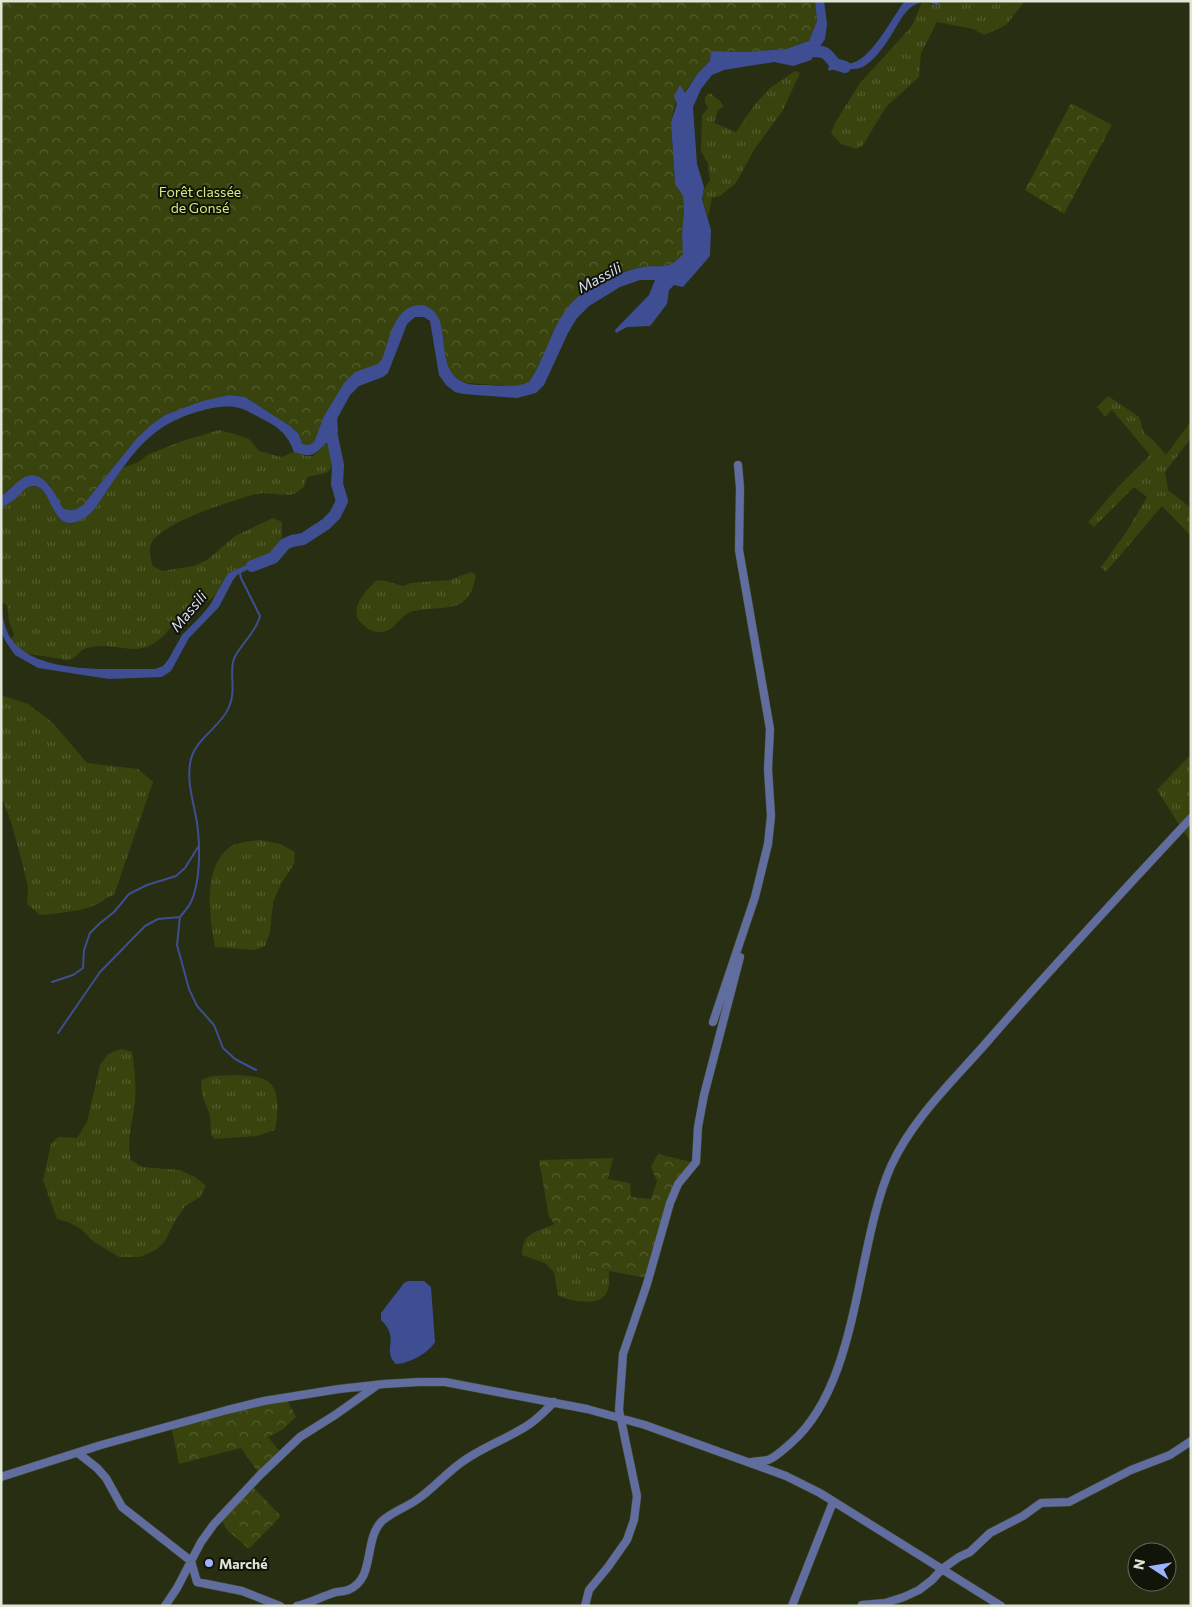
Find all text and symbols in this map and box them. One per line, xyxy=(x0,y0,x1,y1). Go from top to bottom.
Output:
park label: Forêt classée de Gonsé xyxy=(159,183,241,216)
water label: Massili xyxy=(574,257,625,296)
water label: Massili xyxy=(166,586,211,635)
north arrow xyxy=(1127,1542,1177,1592)
place label: Marché xyxy=(219,1555,268,1572)
marker: Marché xyxy=(203,1557,215,1569)
text: N xyxy=(1129,1557,1148,1571)

